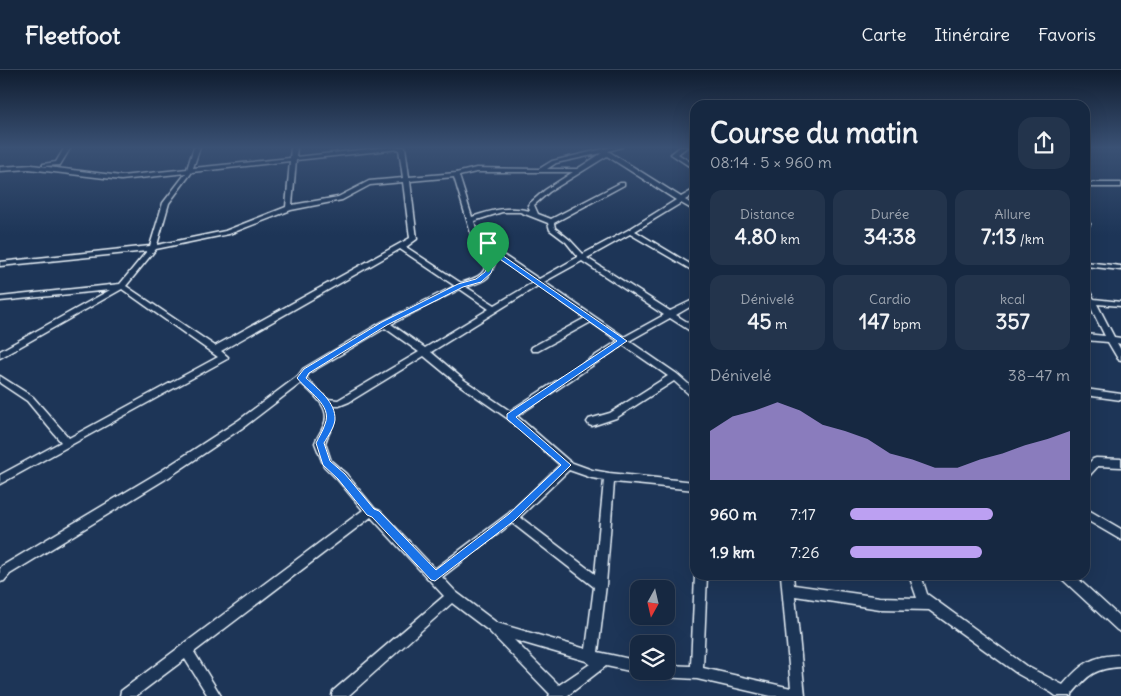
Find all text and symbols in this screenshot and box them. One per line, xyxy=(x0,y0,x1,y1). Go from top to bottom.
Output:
text: Fleetfoot xyxy=(25,20,120,50)
text: Carte xyxy=(861,23,906,46)
text: Itinéraire xyxy=(934,23,1010,46)
text: Favoris xyxy=(1038,23,1096,46)
text: Course du matin xyxy=(710,115,918,151)
button: share xyxy=(1018,117,1070,169)
text: 08:14 · 5 × 960 m xyxy=(710,152,832,172)
text: Distance xyxy=(740,205,795,223)
text: Durée xyxy=(871,205,909,223)
text: Allure xyxy=(995,205,1031,223)
pin xyxy=(467,222,509,273)
text: 4.80 xyxy=(735,223,777,250)
text: 34:38 xyxy=(864,223,916,250)
text: 7:13 xyxy=(981,223,1016,250)
icon: arrive xyxy=(474,229,502,257)
text: km xyxy=(777,230,800,248)
text: /km xyxy=(1016,230,1044,248)
text: Dénivelé xyxy=(740,290,794,308)
text: Cardio xyxy=(869,290,911,308)
text: kcal xyxy=(1000,290,1025,308)
text: 45 xyxy=(747,308,772,335)
text: 147 xyxy=(859,308,890,335)
text: 357 xyxy=(996,308,1030,335)
text: m xyxy=(772,315,787,333)
text: bpm xyxy=(890,315,921,333)
text: Dénivelé xyxy=(710,365,771,385)
text: 38–47 m xyxy=(1008,365,1070,385)
text: 960 m xyxy=(710,504,757,524)
text: 7:17 xyxy=(790,504,816,524)
text: 1.9 km xyxy=(710,542,755,562)
text: 7:26 xyxy=(790,542,819,562)
north arrow xyxy=(630,580,675,625)
map controls xyxy=(630,580,675,680)
button: layers xyxy=(630,635,675,680)

